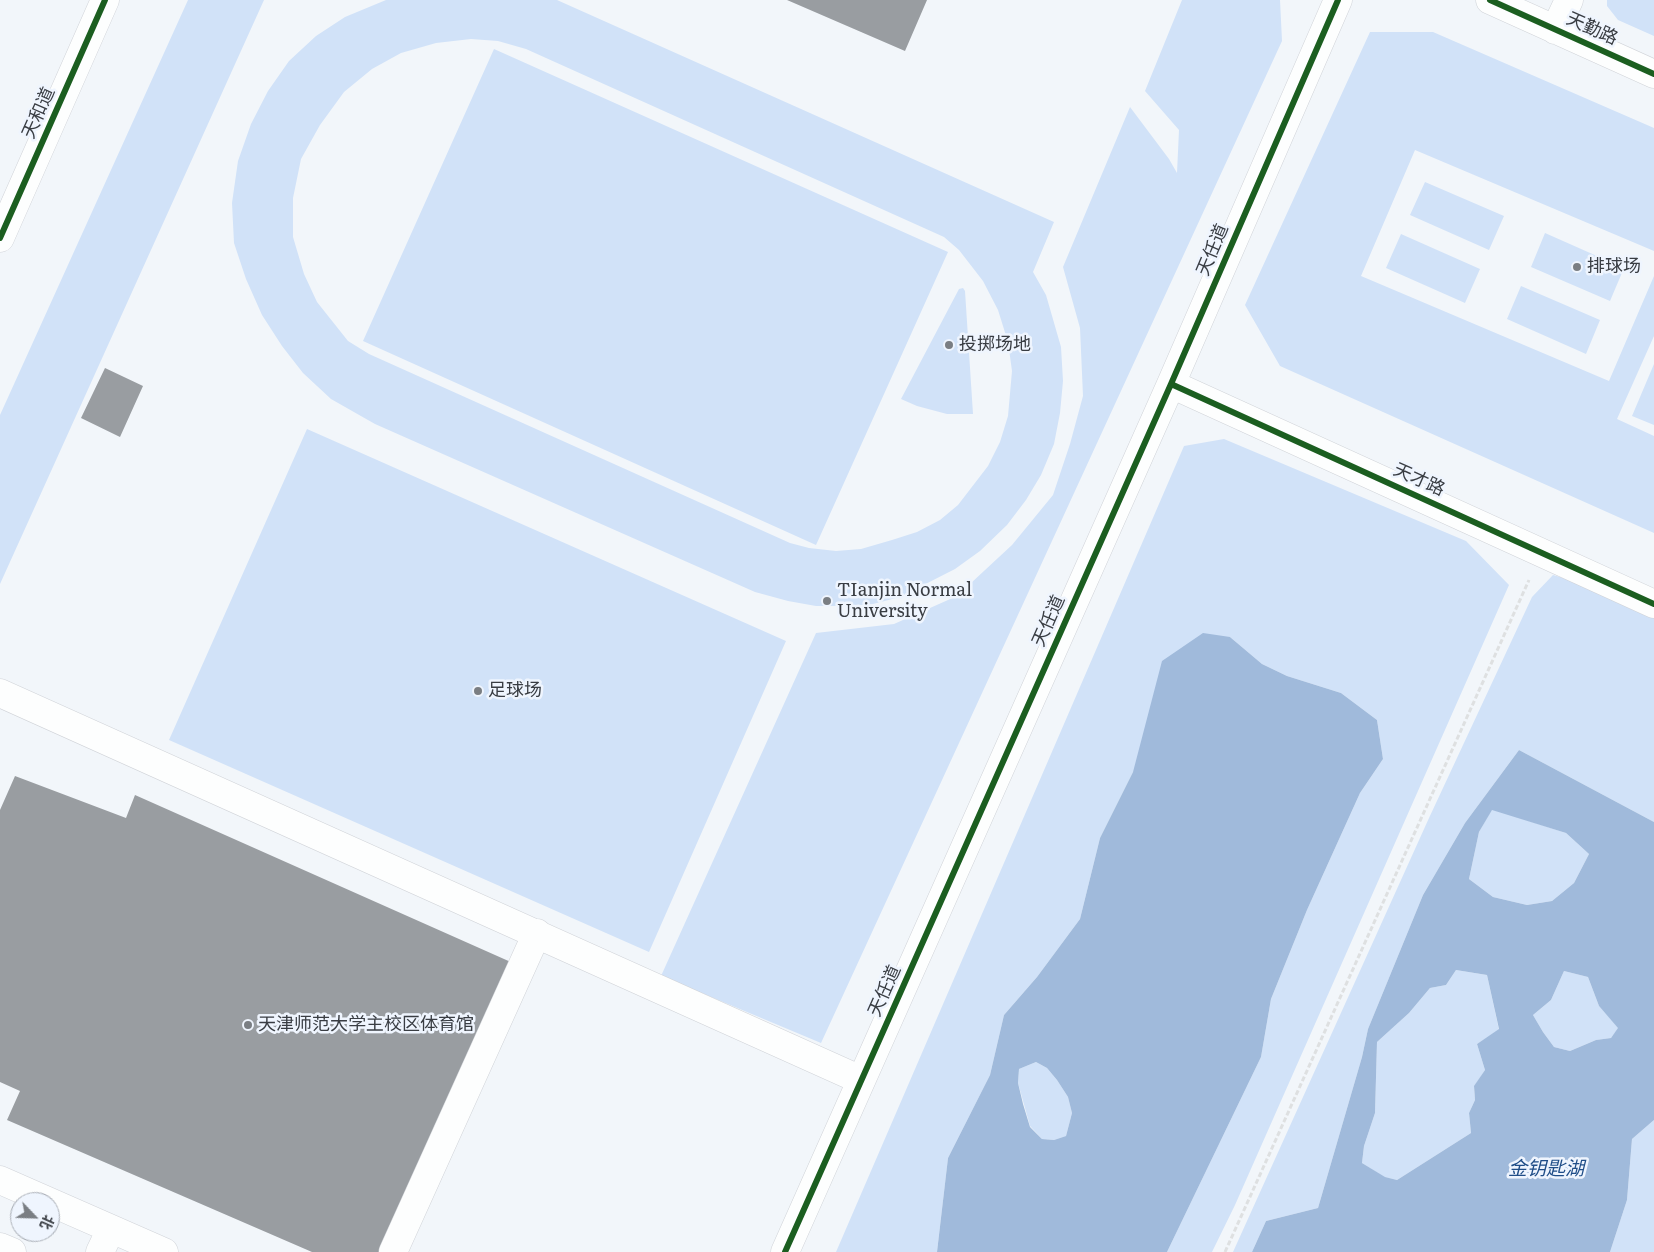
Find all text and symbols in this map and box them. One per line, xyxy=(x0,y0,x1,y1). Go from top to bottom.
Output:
street label: 天勤路 xyxy=(1563,8,1621,50)
street label: 天和道 xyxy=(18,84,60,142)
street label: 天任道 xyxy=(1193,221,1233,279)
place label: 排球场 xyxy=(1587,256,1641,278)
marker: 排球场 xyxy=(1571,261,1583,273)
place label: 投掷场地 xyxy=(959,334,1031,356)
marker: 投掷场地 xyxy=(943,339,955,351)
street label: 天才路 xyxy=(1390,459,1448,501)
place label: TIanjin Normal University xyxy=(837,580,972,622)
street label: 天任道 xyxy=(1028,592,1070,650)
marker: TIanjin Normal University xyxy=(821,595,833,607)
place label: 足球场 xyxy=(488,680,542,702)
marker: 足球场 xyxy=(472,685,484,697)
street label: 天任道 xyxy=(864,962,906,1020)
place label: 天津师范大学主校区体育馆 xyxy=(258,1014,474,1036)
marker: 天津师范大学主校区体育馆 xyxy=(242,1019,254,1031)
water label: 金钥匙湖 xyxy=(1508,1158,1584,1180)
north arrow xyxy=(10,1192,60,1242)
text: 北 xyxy=(36,1212,60,1233)

